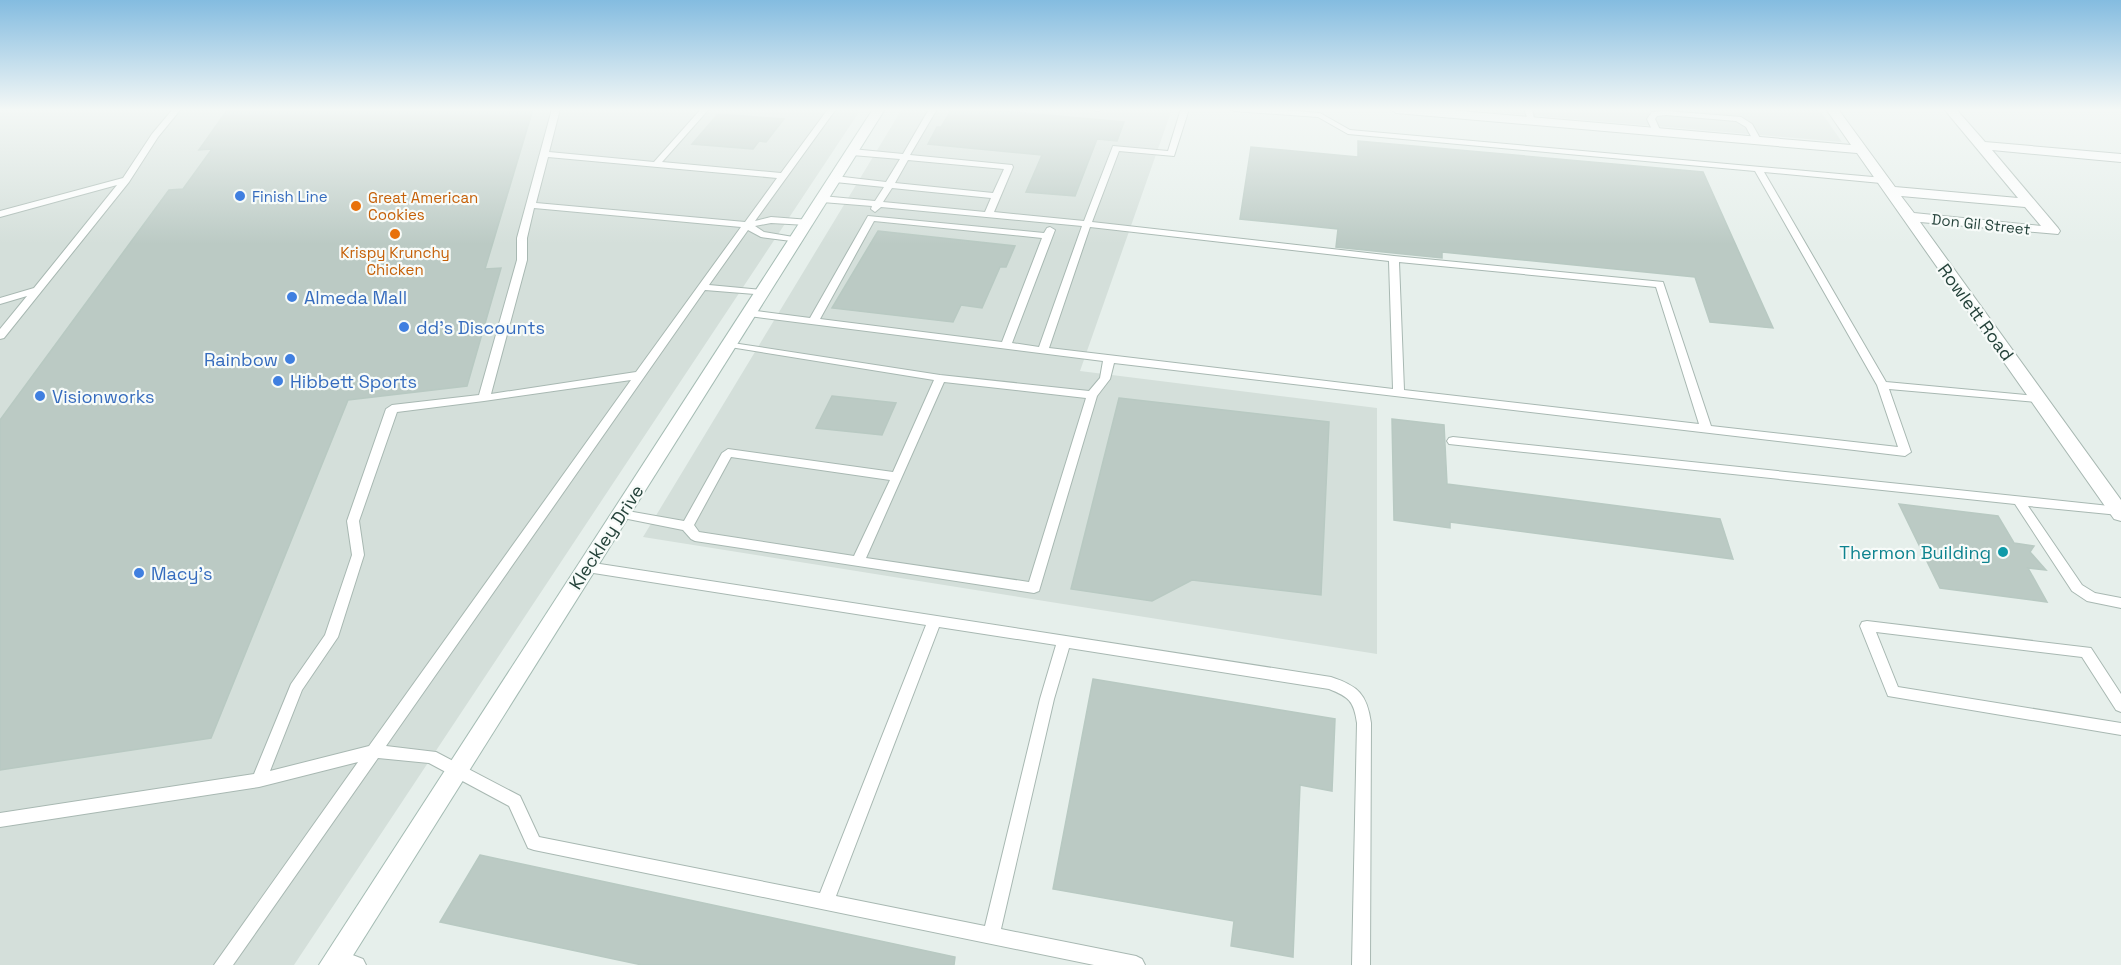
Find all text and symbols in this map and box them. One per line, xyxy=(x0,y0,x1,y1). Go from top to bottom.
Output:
place label: Finish Line xyxy=(252,187,328,206)
place label: Great American Cookies xyxy=(368,188,478,224)
marker: Finish Line xyxy=(233,189,247,203)
marker: Great American Cookies xyxy=(349,199,363,213)
street label: Don Gil Street xyxy=(1931,209,2031,239)
marker: Krispy Krunchy Chicken xyxy=(388,227,402,241)
place label: Krispy Krunchy Chicken xyxy=(340,243,450,279)
street label: Rowlett Road xyxy=(1933,259,2019,365)
place label: Almeda Mall xyxy=(304,286,407,309)
marker: Almeda Mall xyxy=(285,290,299,304)
place label: dd's Discounts xyxy=(416,316,545,339)
marker: dd's Discounts xyxy=(397,320,411,334)
place label: Rainbow xyxy=(204,348,278,371)
marker: Rainbow xyxy=(283,352,297,366)
place label: Hibbett Sports xyxy=(290,370,417,393)
marker: Hibbett Sports xyxy=(271,374,285,388)
place label: Visionworks xyxy=(52,385,155,408)
marker: Visionworks xyxy=(33,389,47,403)
street label: Kleckley Drive xyxy=(564,480,648,594)
place label: Thermon Building xyxy=(1839,541,1991,564)
marker: Thermon Building xyxy=(1996,545,2010,559)
place label: Macy's xyxy=(151,562,212,585)
marker: Macy's xyxy=(132,566,146,580)

